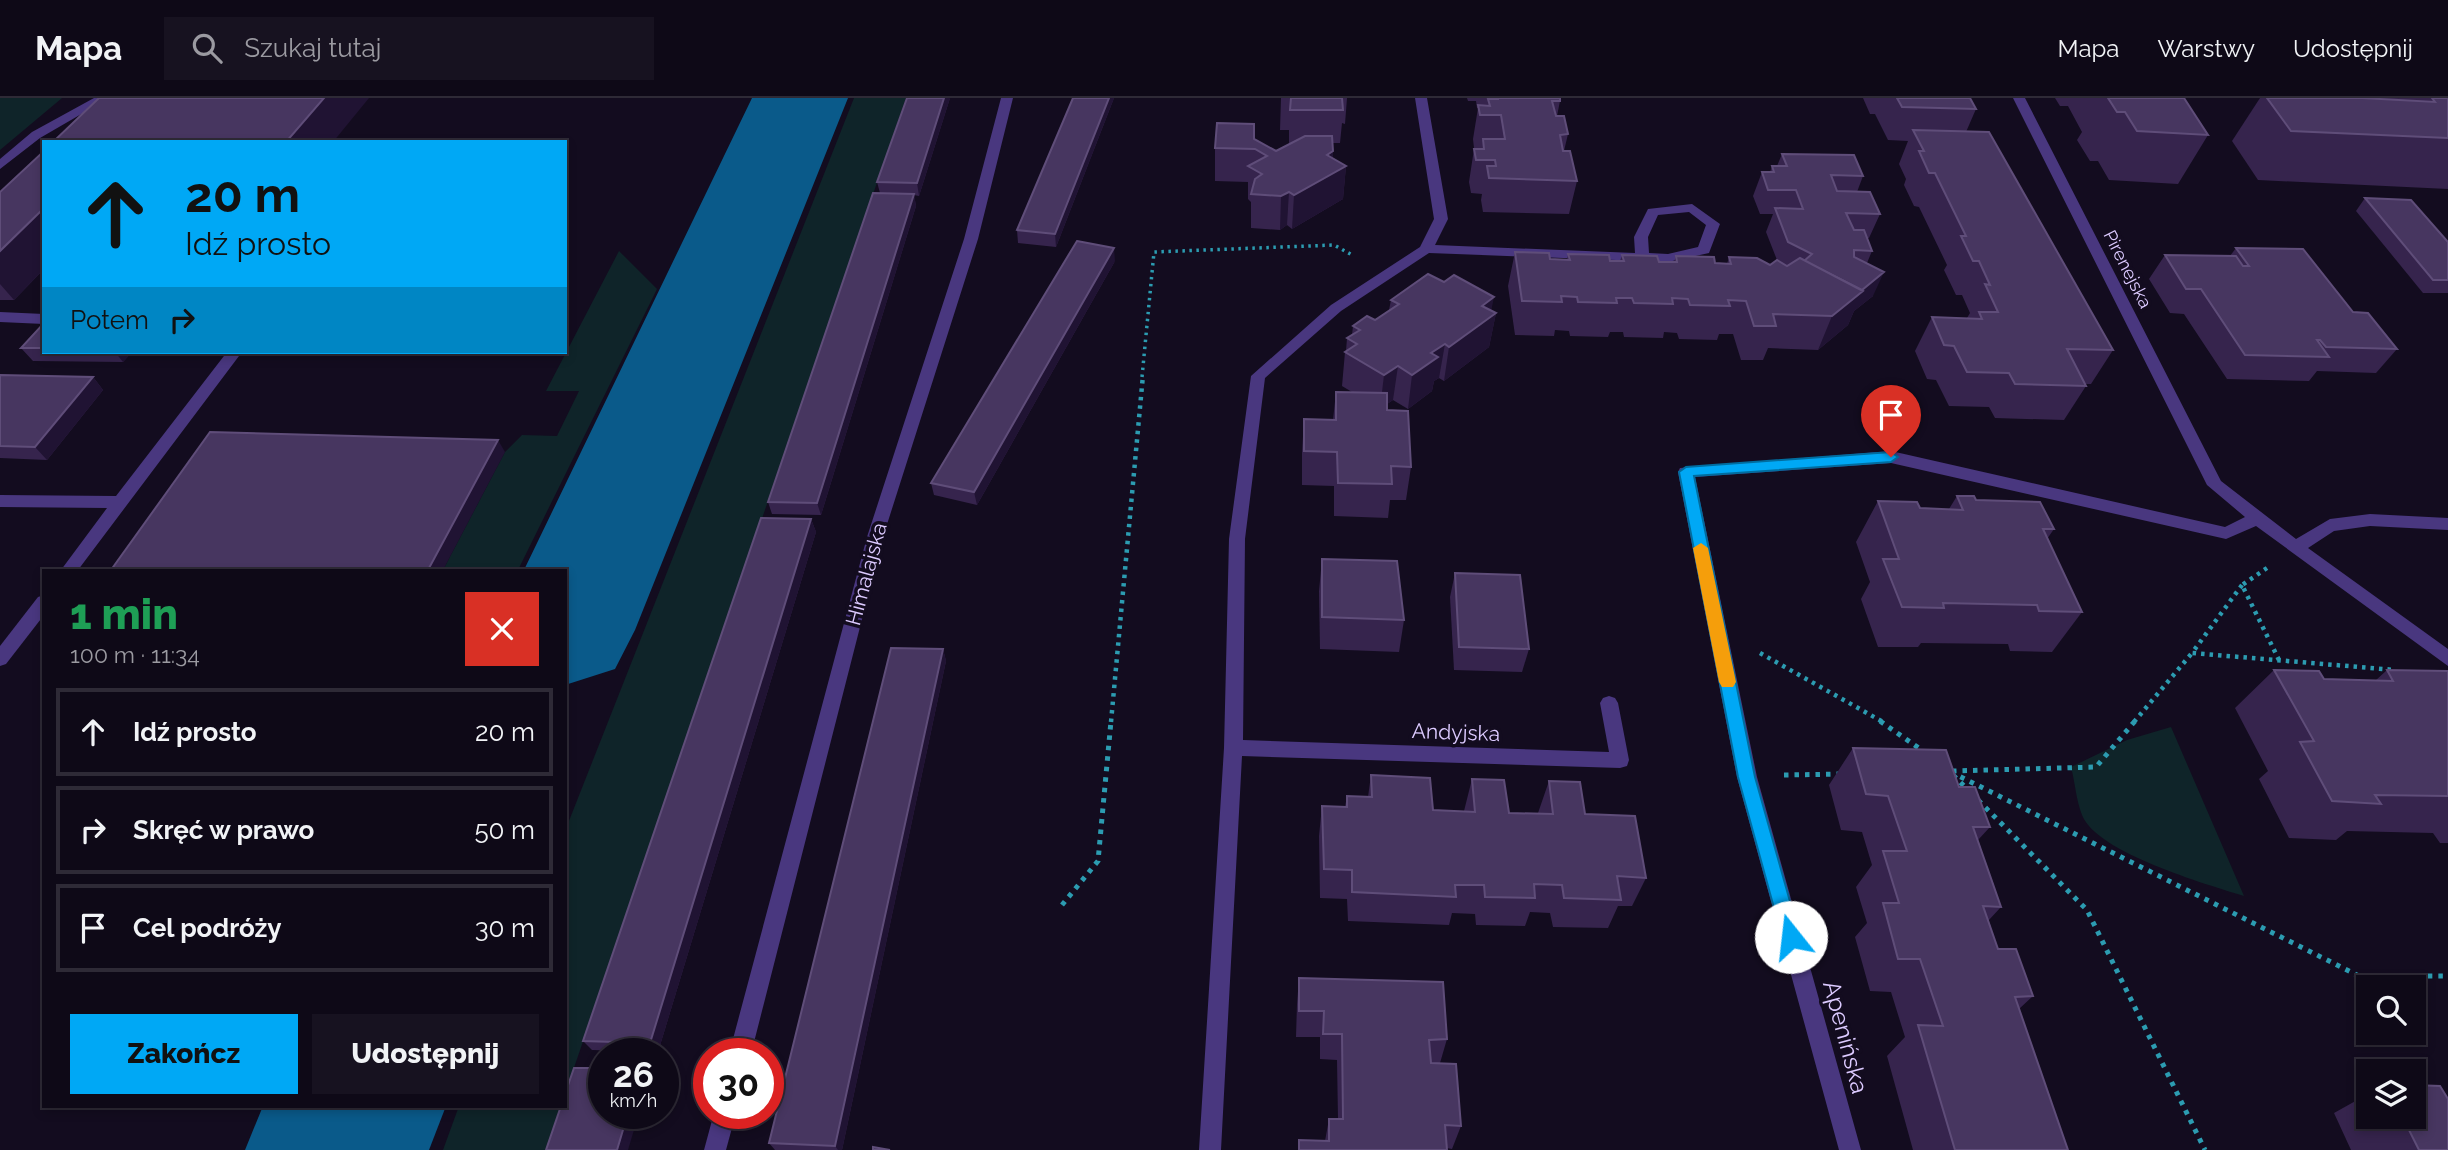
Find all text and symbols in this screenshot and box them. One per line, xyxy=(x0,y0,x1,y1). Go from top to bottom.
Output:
search box xyxy=(164,17,654,80)
text: Mapa xyxy=(35,29,122,68)
icon: search xyxy=(188,29,226,67)
text: Szukaj tutaj xyxy=(244,33,381,63)
text: Mapa xyxy=(2058,34,2119,63)
text: Warstwy xyxy=(2157,34,2255,63)
text: Udostępnij xyxy=(2293,34,2413,63)
text: 20 m xyxy=(185,166,300,223)
icon: ahead xyxy=(70,168,161,259)
text: Idź prosto xyxy=(185,225,331,262)
street label: Pirenejska xyxy=(2099,226,2157,312)
icon: right xyxy=(163,301,201,339)
text: Potem xyxy=(70,305,149,335)
pin xyxy=(1861,385,1921,457)
icon: arrive xyxy=(1872,396,1910,434)
street label: Himalajska xyxy=(840,520,892,628)
text: 1 min xyxy=(70,590,178,639)
button: close xyxy=(465,592,539,666)
text: 100 m · 11:34 xyxy=(70,641,200,668)
icon: ahead xyxy=(74,713,112,751)
text: Idź prosto xyxy=(133,717,257,747)
text: 20 m xyxy=(475,717,535,747)
street label: Andyjska xyxy=(1411,718,1501,746)
icon: right xyxy=(74,811,112,849)
text: Skręć w prawo xyxy=(133,815,314,845)
text: 50 m xyxy=(474,815,535,845)
position arrow xyxy=(1754,900,1828,974)
icon: arrive xyxy=(74,909,112,947)
text: Cel podróży xyxy=(133,913,282,943)
text: 30 m xyxy=(475,913,535,943)
map controls xyxy=(2356,975,2426,1129)
button: search xyxy=(2356,975,2426,1045)
street label: Apenińska xyxy=(1817,977,1875,1097)
button: Zakończ xyxy=(70,1014,298,1094)
button: Udostępnij xyxy=(312,1014,539,1094)
speed limit sign: 30 xyxy=(693,1038,784,1129)
text: 26 xyxy=(613,1054,654,1095)
button: layers xyxy=(2356,1059,2426,1129)
text: km/h xyxy=(610,1090,657,1111)

